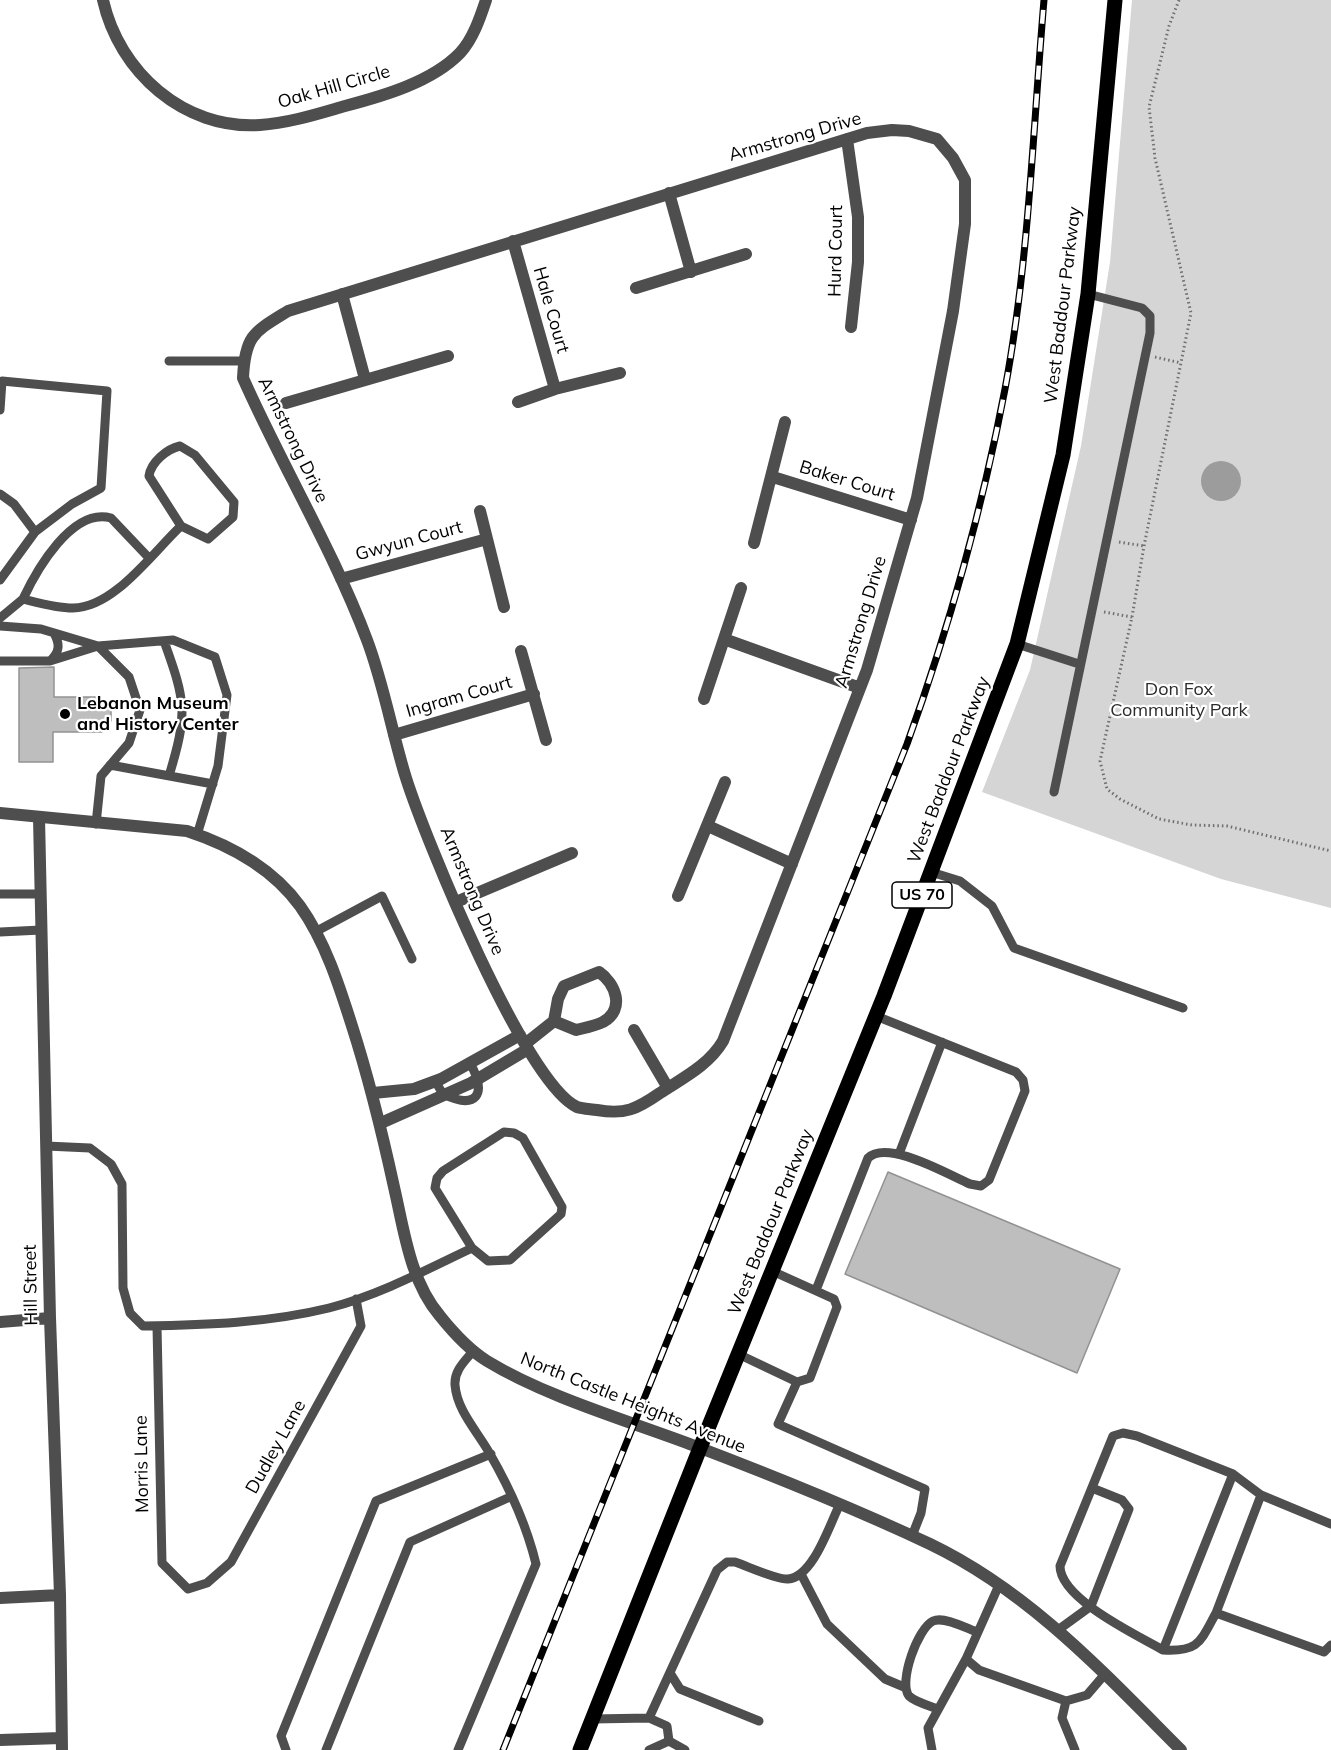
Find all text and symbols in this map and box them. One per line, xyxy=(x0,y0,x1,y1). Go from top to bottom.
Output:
street label: Oak Hill Circle xyxy=(275,61,393,113)
street label: Armstrong Drive xyxy=(726,108,864,166)
street label: Hurd Court xyxy=(824,205,848,297)
street label: West Baddour Parkway xyxy=(1040,205,1086,405)
street label: Hale Court xyxy=(528,264,574,356)
street label: Armstrong Drive xyxy=(253,374,333,506)
street label: Baker Court xyxy=(797,456,897,506)
street label: Gwyun Court xyxy=(353,516,465,566)
street label: Armstrong Drive xyxy=(831,553,891,691)
street label: Ingram Court xyxy=(403,672,515,722)
street label: West Baddour Parkway xyxy=(903,673,995,867)
park label: Don Fox Community Park xyxy=(1110,679,1248,722)
place label: Lebanon Museum and History Center xyxy=(77,693,238,736)
marker: Lebanon Museum and History Center xyxy=(58,707,72,721)
street label: Armstrong Drive xyxy=(435,824,509,958)
road number: US 70 xyxy=(892,882,952,908)
street label: West Baddour Parkway xyxy=(724,1126,818,1318)
street label: Hill Street xyxy=(19,1244,43,1326)
street label: North Castle Heights Avenue xyxy=(517,1348,749,1458)
street label: Dudley Lane xyxy=(241,1396,311,1498)
street label: Morris Lane xyxy=(130,1415,154,1513)

